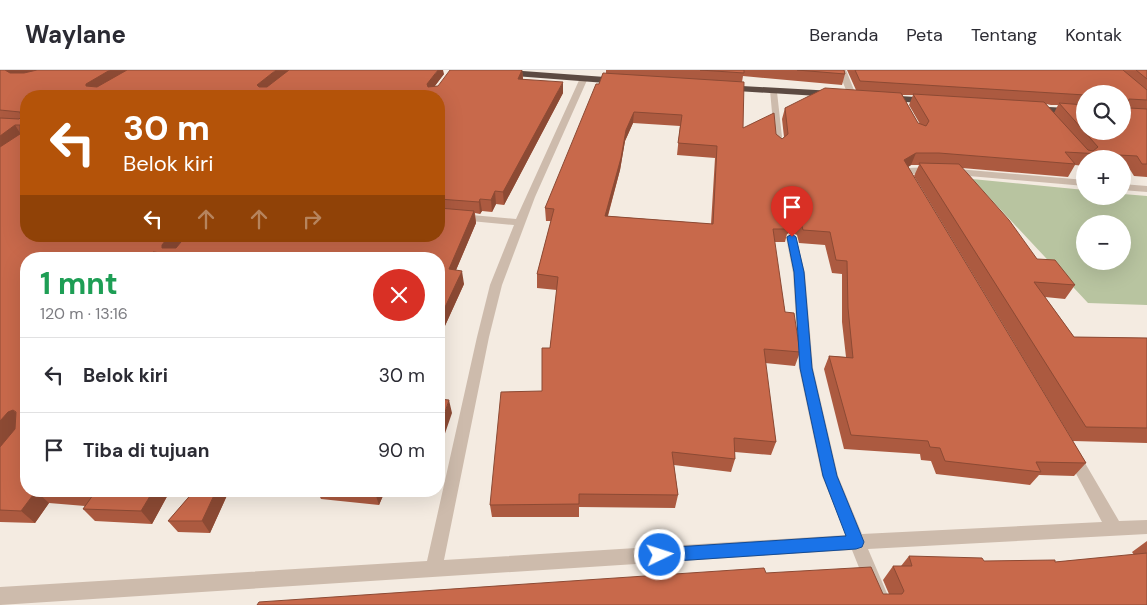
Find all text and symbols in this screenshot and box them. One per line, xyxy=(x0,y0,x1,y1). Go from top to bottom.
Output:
text: Waylane xyxy=(25,19,126,50)
text: Beranda xyxy=(809,23,878,47)
text: Peta xyxy=(906,23,943,47)
text: Tentang xyxy=(971,23,1037,47)
text: Kontak xyxy=(1065,23,1122,47)
map controls xyxy=(1076,85,1131,270)
button: search xyxy=(1076,85,1131,140)
text: 30 m xyxy=(123,105,210,151)
icon: left xyxy=(40,110,105,175)
text: Belok kiri xyxy=(123,149,213,178)
button: + xyxy=(1076,150,1131,205)
pin xyxy=(771,186,813,237)
icon: arrive xyxy=(778,193,806,221)
icon: left xyxy=(139,205,167,233)
icon: ahead xyxy=(192,205,220,233)
icon: ahead xyxy=(245,205,273,233)
icon: right xyxy=(298,205,326,233)
button: − xyxy=(1076,215,1131,270)
text: 1 mnt xyxy=(40,264,118,303)
button: close xyxy=(373,269,425,321)
text: 120 m · 13:16 xyxy=(40,303,128,324)
icon: left xyxy=(40,361,68,389)
text: Belok kiri xyxy=(83,363,168,388)
text: 30 m xyxy=(379,363,425,388)
icon: arrive xyxy=(40,436,68,464)
text: Tiba di tujuan xyxy=(83,438,209,463)
text: 90 m xyxy=(378,438,425,463)
position arrow xyxy=(633,528,685,580)

